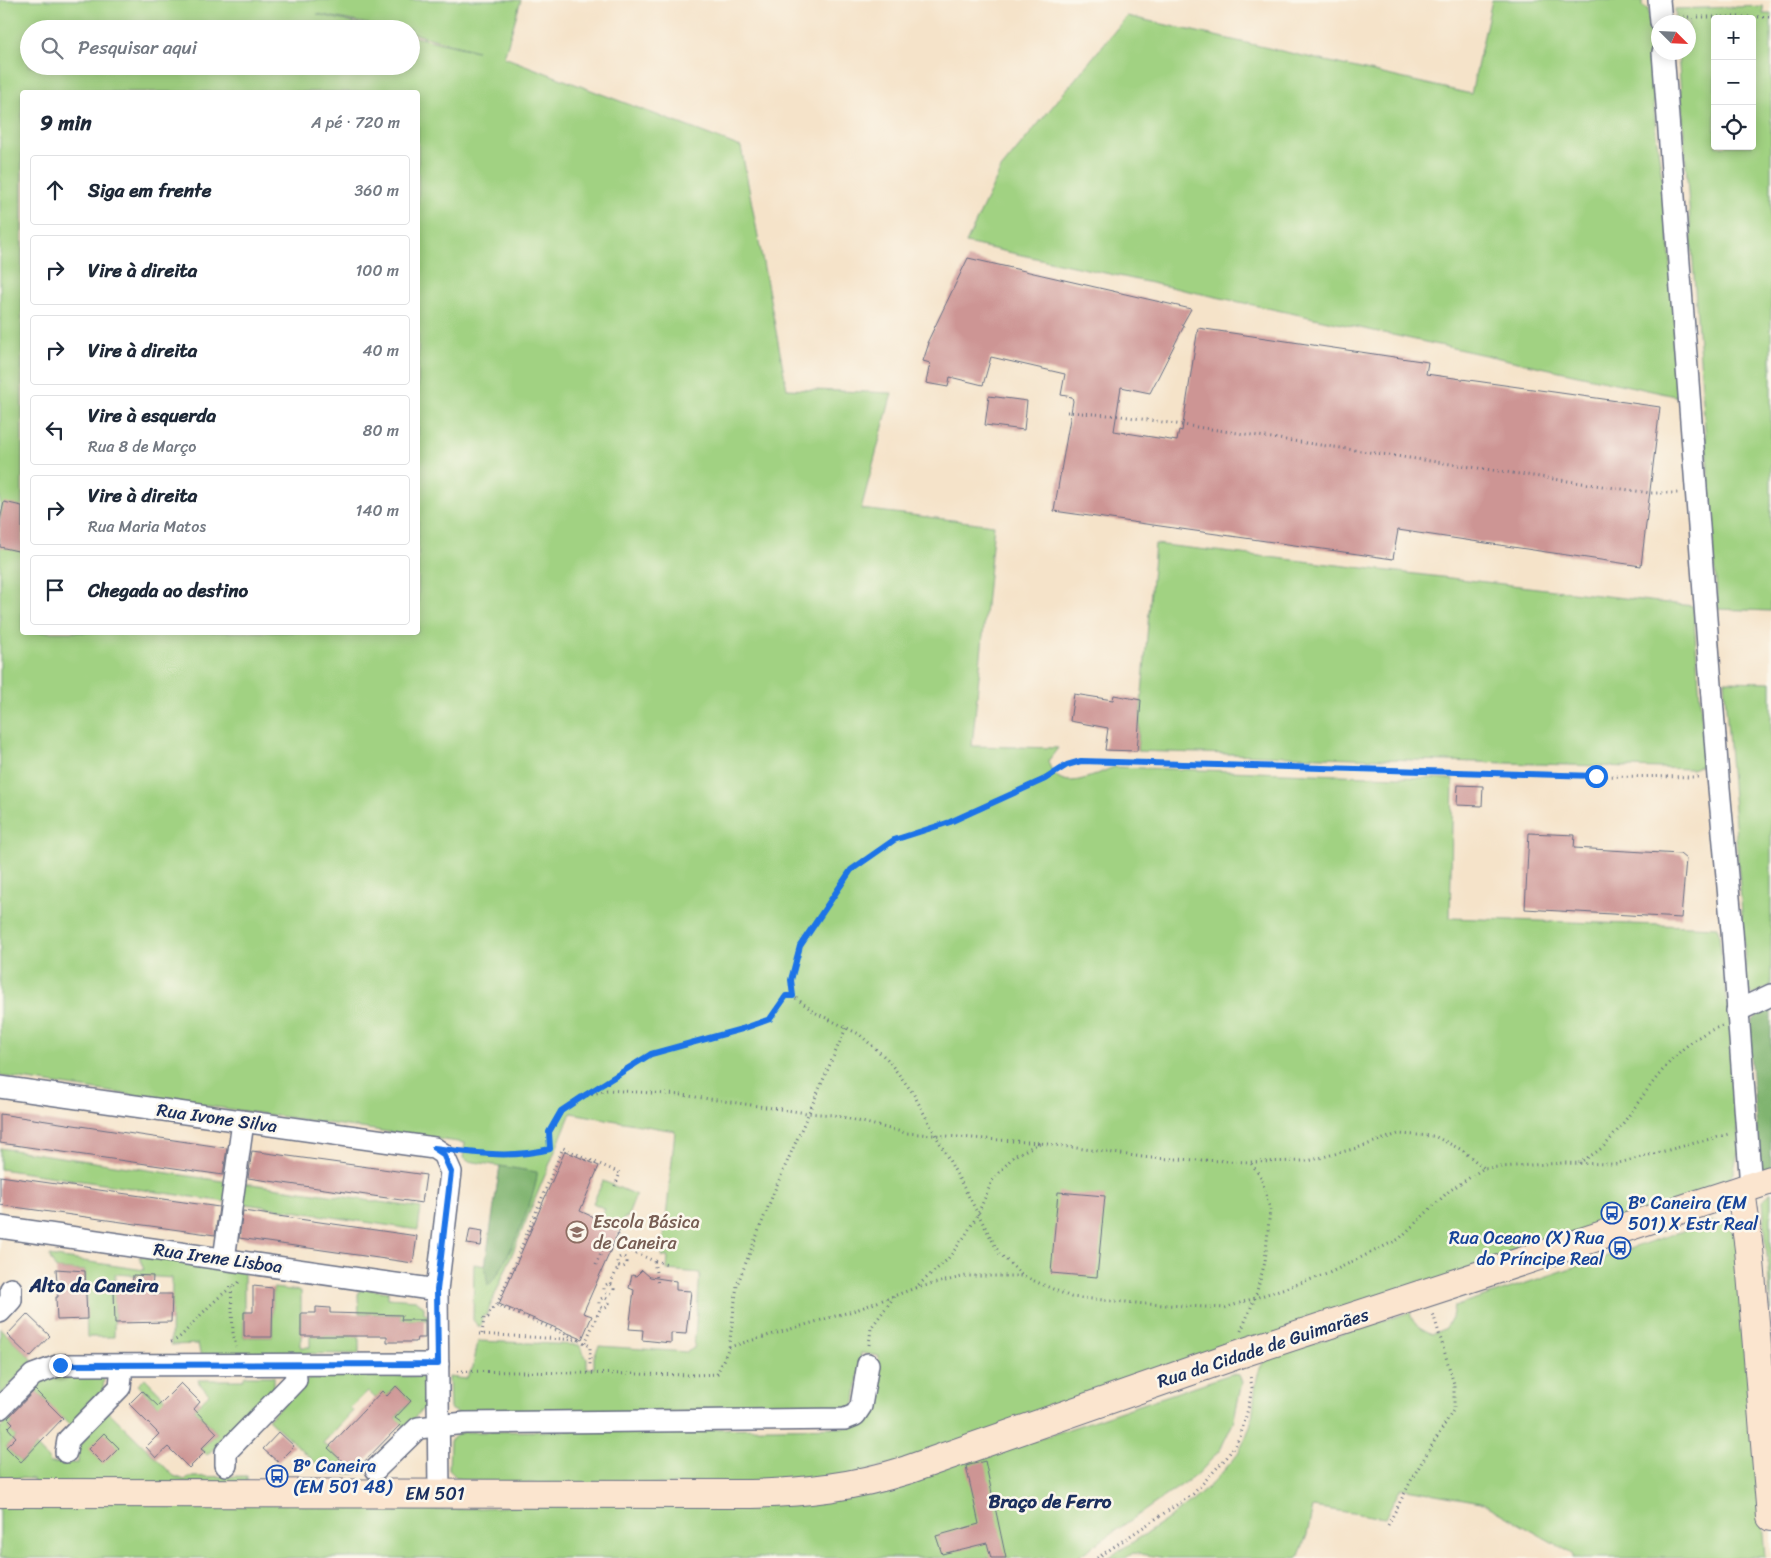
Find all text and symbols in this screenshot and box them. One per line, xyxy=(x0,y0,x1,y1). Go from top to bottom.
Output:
north arrow xyxy=(1651,15,1696,60)
map controls xyxy=(1711,15,1756,150)
button: + xyxy=(1711,15,1756,60)
search box xyxy=(20,20,420,75)
text: Pesquisar aqui xyxy=(78,31,197,64)
icon: search xyxy=(38,34,66,62)
button: − xyxy=(1711,60,1756,105)
text: 9 min xyxy=(40,104,92,142)
button: locate xyxy=(1711,105,1756,150)
text: A pé · 720 m xyxy=(311,108,400,137)
text: Siga em frente xyxy=(88,174,211,207)
icon: ahead xyxy=(41,176,69,204)
text: 360 m xyxy=(355,176,399,205)
text: Vire à direita xyxy=(88,254,197,287)
icon: right xyxy=(41,256,69,284)
text: 100 m xyxy=(355,256,399,285)
text: Vire à direita xyxy=(88,334,197,367)
icon: right xyxy=(41,336,69,364)
text: 40 m xyxy=(362,336,399,365)
text: Vire à esquerda xyxy=(88,399,216,432)
icon: left xyxy=(41,416,69,444)
text: 80 m xyxy=(363,416,399,445)
text: Rua 8 de Março xyxy=(88,432,196,461)
text: Vire à direita xyxy=(88,479,197,512)
icon: right xyxy=(41,496,69,524)
text: 140 m xyxy=(356,496,399,525)
text: Rua Maria Matos xyxy=(88,512,206,541)
text: Chegada ao destino xyxy=(88,574,248,607)
icon: arrive xyxy=(41,576,69,604)
route start xyxy=(1585,765,1608,788)
street label: Rua Ivone Silva xyxy=(155,1094,279,1142)
place label: Bº Caneira (EM 501) X Estr Real xyxy=(1628,1187,1759,1240)
bus stop icon: Bº Caneira (EM 501) X Estr Real xyxy=(1600,1201,1624,1225)
place label: Escola Básica de Caneira xyxy=(593,1206,700,1259)
school or university icon: Escola Básica de Caneira xyxy=(565,1220,589,1244)
place label: Rua Oceano (X) Rua do Príncipe Real xyxy=(1449,1222,1605,1275)
street label: Rua Irene Lisboa xyxy=(152,1233,284,1283)
bus stop icon: Rua Oceano (X) Rua do Príncipe Real xyxy=(1608,1236,1632,1260)
district label: Alto da Caneira xyxy=(28,1269,159,1302)
street label: Rua da Cidade de Guimarães xyxy=(1153,1298,1374,1397)
route end xyxy=(49,1354,72,1377)
place label: Bº Caneira (EM 501 48) xyxy=(293,1450,394,1503)
bus stop icon: Bº Caneira (EM 501 48) xyxy=(265,1464,289,1488)
street label: EM 501 xyxy=(405,1478,465,1510)
district label: Braço de Ferro xyxy=(989,1485,1112,1518)

